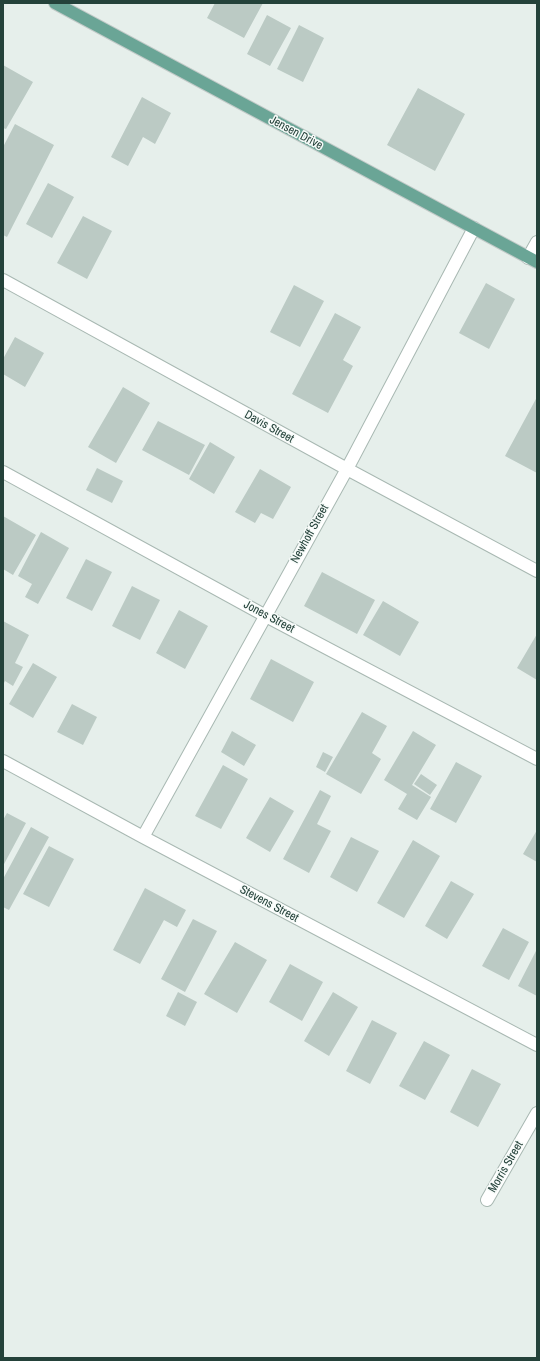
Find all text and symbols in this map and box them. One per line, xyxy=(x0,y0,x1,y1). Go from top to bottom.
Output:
street label: Jensen Drive xyxy=(267,113,325,153)
street label: Davis Street xyxy=(242,408,296,446)
street label: Newhoff Street xyxy=(288,502,332,566)
street label: Jones Street xyxy=(241,598,297,636)
street label: Stevens Street xyxy=(237,882,301,926)
street label: Morris Street xyxy=(486,1139,526,1195)

